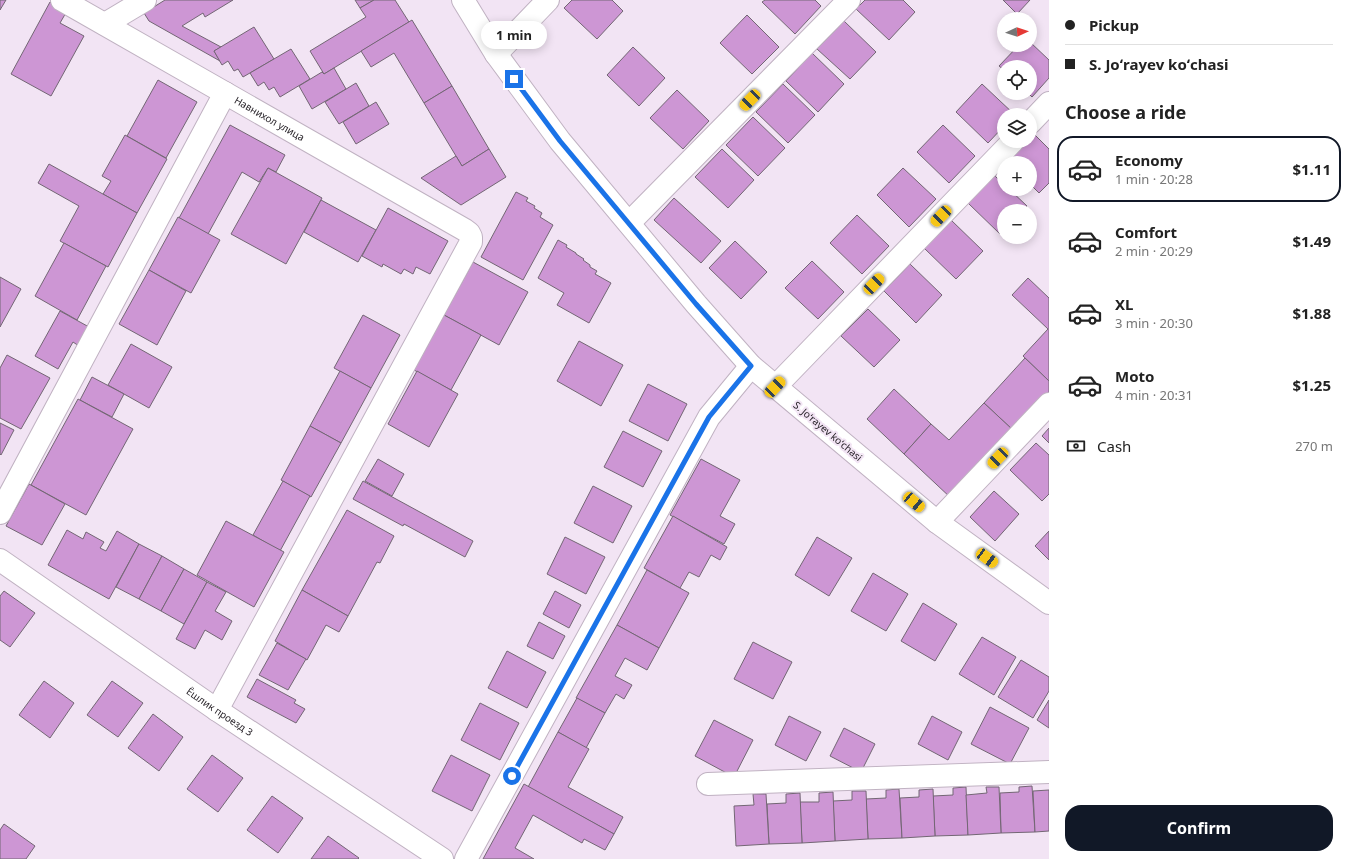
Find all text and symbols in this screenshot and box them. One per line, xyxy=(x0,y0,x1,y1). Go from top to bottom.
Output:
north arrow xyxy=(997,12,1037,52)
map controls xyxy=(997,12,1037,244)
text: Pickup xyxy=(1089,15,1139,35)
callout: 1 min xyxy=(481,21,547,49)
text: 1 min xyxy=(496,26,532,44)
text: S. Joʻrayev koʻchasi xyxy=(1089,54,1229,74)
button: locate xyxy=(997,60,1037,100)
route end xyxy=(505,70,523,88)
car xyxy=(737,87,763,113)
street label: Навнихол улица xyxy=(232,93,307,144)
text: Choose a ride xyxy=(1065,100,1186,124)
button: layers xyxy=(997,108,1037,148)
text: Economy xyxy=(1115,150,1183,170)
icon: car xyxy=(1067,151,1103,187)
button: + xyxy=(997,156,1037,196)
text: $1.11 xyxy=(1292,159,1331,179)
text: 1 min · 20:28 xyxy=(1115,170,1193,188)
car xyxy=(928,203,954,229)
button: − xyxy=(997,204,1037,244)
text: Comfort xyxy=(1115,222,1177,242)
icon: car xyxy=(1067,223,1103,259)
text: $1.49 xyxy=(1292,231,1331,251)
text: 2 min · 20:29 xyxy=(1115,242,1193,260)
car xyxy=(861,271,887,297)
text: XL xyxy=(1115,294,1133,314)
icon: car xyxy=(1067,295,1103,331)
text: $1.88 xyxy=(1292,303,1331,323)
text: 3 min · 20:30 xyxy=(1115,314,1193,332)
text: Moto xyxy=(1115,366,1154,386)
icon: car xyxy=(1067,367,1103,403)
car xyxy=(762,374,788,400)
text: $1.25 xyxy=(1292,375,1331,395)
text: 4 min · 20:31 xyxy=(1115,386,1193,404)
street label: S. Joʻrayev koʻchasi xyxy=(790,398,866,464)
icon: cash xyxy=(1065,435,1087,457)
text: Cash xyxy=(1097,436,1131,456)
text: 270 m xyxy=(1295,437,1333,455)
car xyxy=(985,445,1011,471)
car xyxy=(901,490,927,514)
car xyxy=(974,546,1000,570)
street label: Ёшлик проезд 3 xyxy=(184,684,256,739)
route start xyxy=(503,767,521,785)
button: Confirm xyxy=(1065,805,1333,851)

